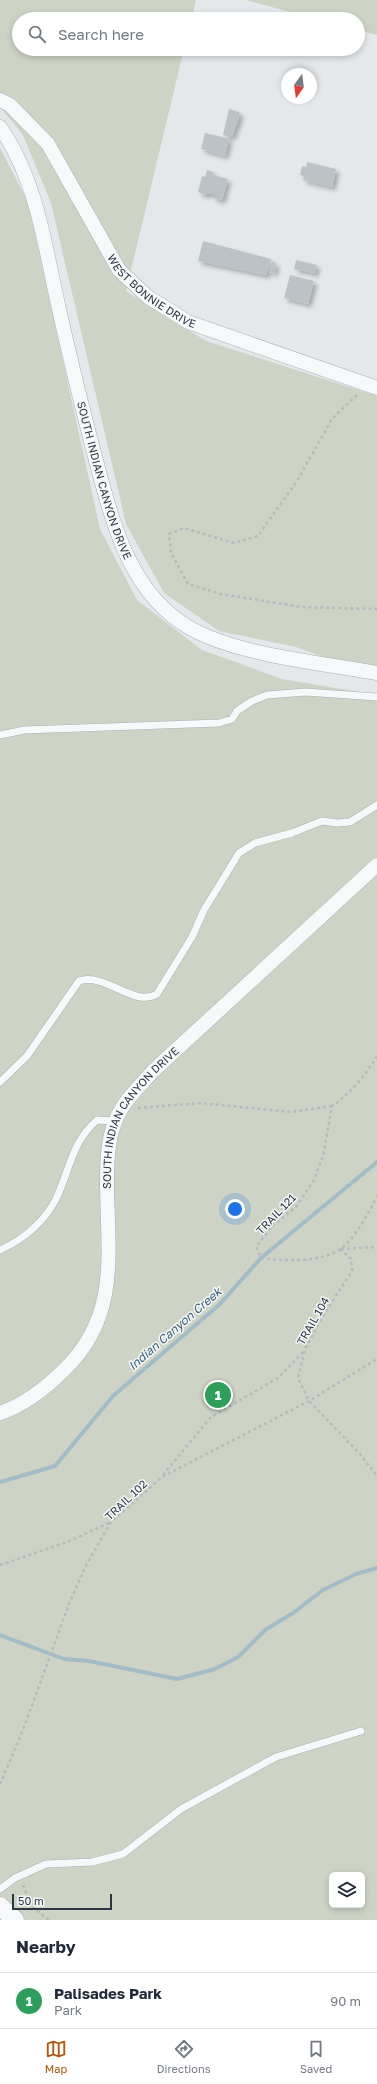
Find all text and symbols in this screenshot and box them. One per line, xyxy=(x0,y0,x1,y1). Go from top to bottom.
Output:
search box xyxy=(12,12,365,56)
icon: search xyxy=(26,23,48,45)
text: Search here xyxy=(58,25,144,43)
north arrow xyxy=(281,68,317,104)
street label: WEST BONNIE DRIVE xyxy=(105,252,198,330)
street label: SOUTH INDIAN CANYON DRIVE xyxy=(75,400,135,562)
street label: SOUTH INDIAN CANYON DRIVE xyxy=(100,1044,181,1189)
street label: TRAIL 121 xyxy=(253,1191,298,1237)
your location xyxy=(225,1199,245,1219)
water label: Indian Canyon Creek xyxy=(125,1283,225,1373)
street label: TRAIL 104 xyxy=(294,1294,332,1347)
pin: 1 xyxy=(205,1380,231,1410)
street label: TRAIL 102 xyxy=(102,1477,149,1522)
map controls xyxy=(329,1872,365,1908)
button: layers xyxy=(329,1872,365,1908)
scale bar xyxy=(12,1892,112,1911)
text: 50 m xyxy=(18,1894,44,1907)
text: Nearby xyxy=(16,1936,76,1957)
text: Palisades Park xyxy=(54,1984,162,2002)
text: 1 xyxy=(26,1993,32,2009)
text: 90 m xyxy=(330,1993,361,2009)
text: Park xyxy=(54,2002,82,2018)
tab: Map xyxy=(45,2038,67,2075)
tab: Directions xyxy=(157,2038,211,2075)
tab: Saved xyxy=(300,2038,332,2075)

